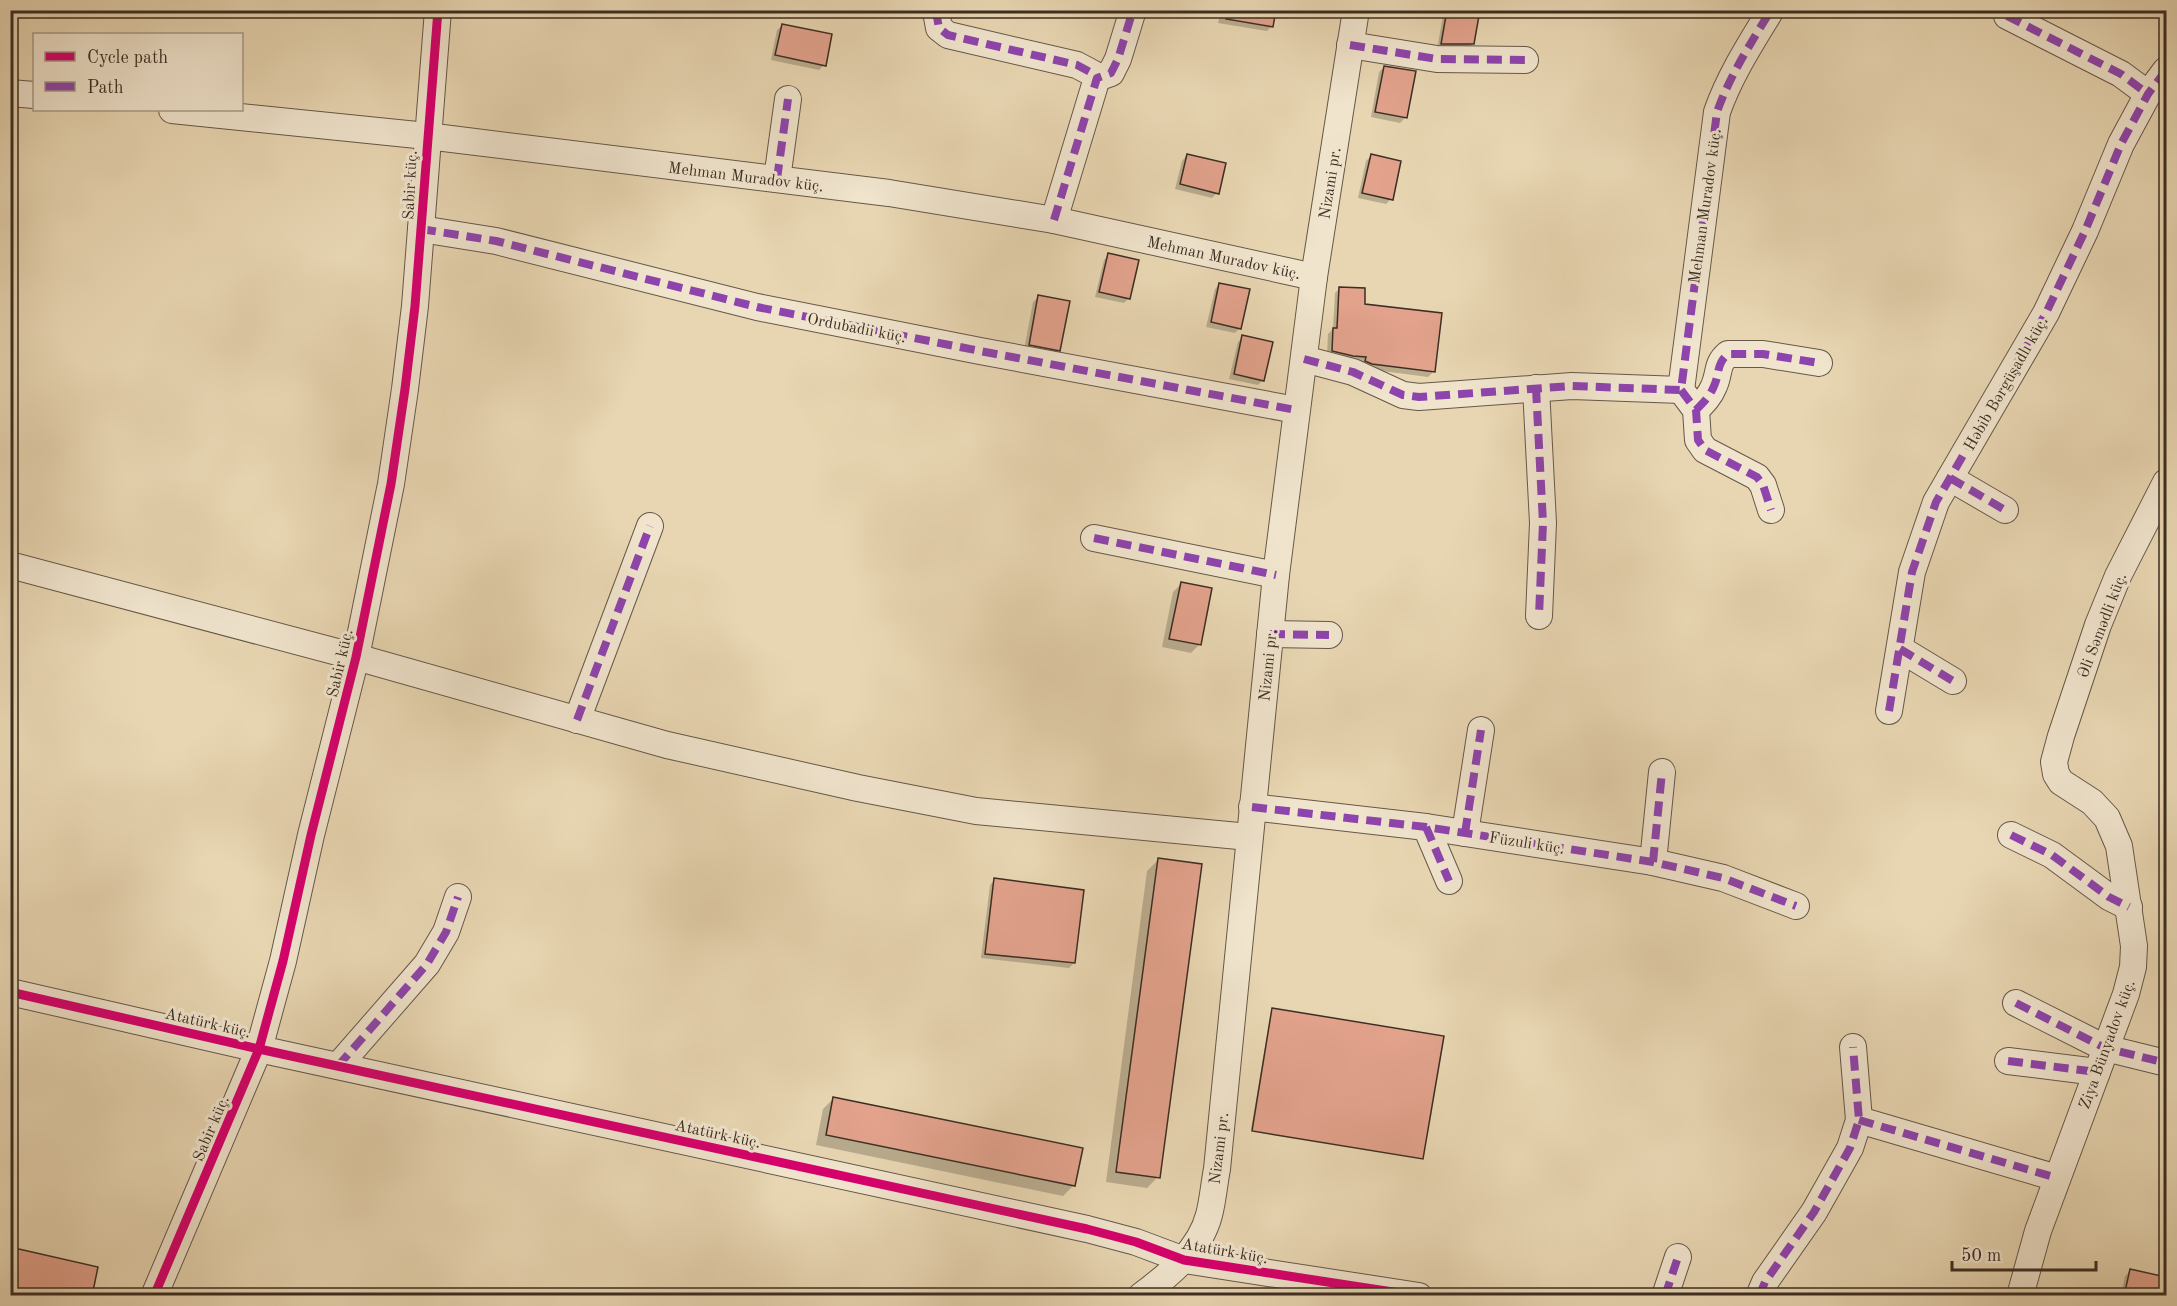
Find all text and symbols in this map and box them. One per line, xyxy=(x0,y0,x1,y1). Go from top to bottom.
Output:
legend xyxy=(33,33,243,111)
text: Cycle path xyxy=(87,49,168,67)
text: Path xyxy=(87,79,124,97)
street label: Mehman Muradov küç. xyxy=(1687,128,1725,285)
street label: Nizami pr. xyxy=(1317,146,1345,220)
street label: Sabir küç. xyxy=(401,150,421,220)
street label: Mehman Muradov küç. xyxy=(667,161,824,195)
street label: Mehman Muradov küç. xyxy=(1145,235,1302,283)
street label: Ordubadii küç. xyxy=(806,312,907,346)
street label: Həbib Bərgüşadlı küç. xyxy=(1962,314,2052,454)
street label: Əli Səmədli küç. xyxy=(2076,571,2130,680)
street label: Sabir küç. xyxy=(325,628,357,699)
street label: Nizami pr. xyxy=(1257,628,1281,702)
street label: Füzuli küç. xyxy=(1488,830,1566,858)
street label: Ziya Bünyadov küç. xyxy=(2077,978,2139,1111)
street label: Atatürk küç. xyxy=(163,1006,252,1042)
street label: Sabir küç. xyxy=(191,1094,233,1164)
street label: Nizami pr. xyxy=(1208,1111,1232,1185)
street label: Atatürk küç. xyxy=(673,1118,762,1152)
scale bar xyxy=(1952,1234,2096,1272)
street label: Atatürk küç. xyxy=(1180,1236,1269,1267)
text: 50 m xyxy=(1961,1247,2001,1265)

